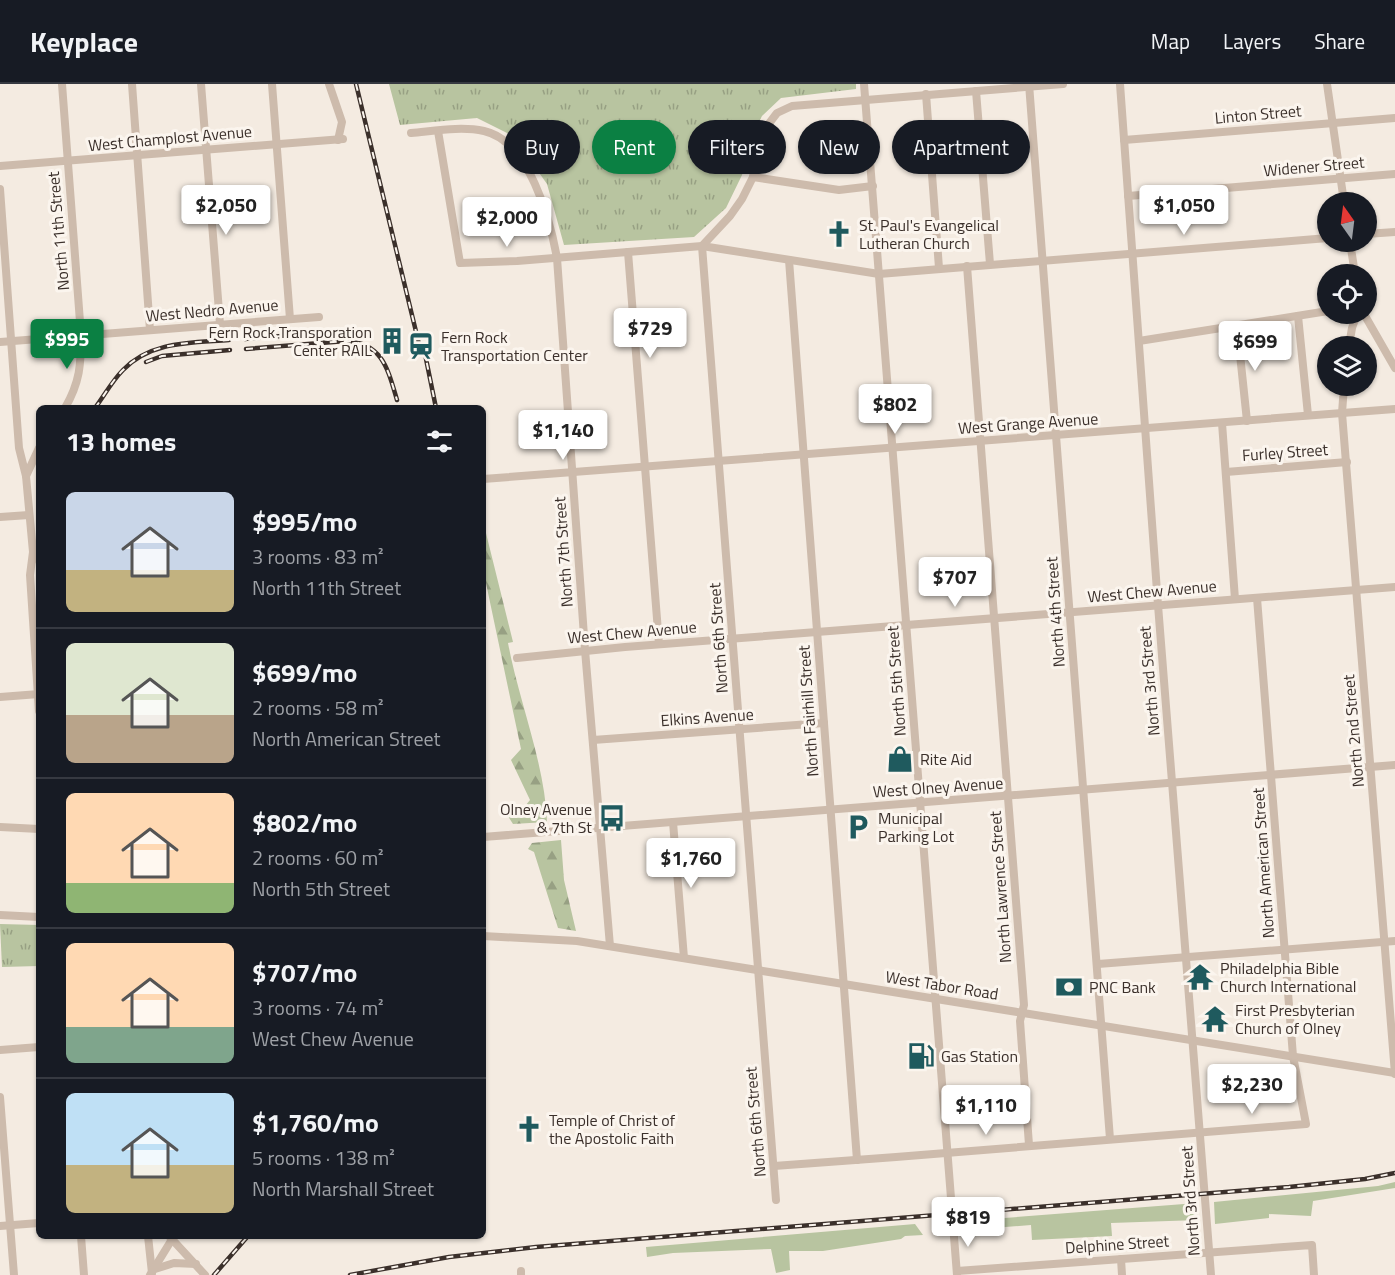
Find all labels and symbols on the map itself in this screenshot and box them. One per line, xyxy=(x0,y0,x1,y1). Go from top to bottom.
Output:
street label: Linton Street xyxy=(1214,98,1303,130)
street label: West Champlost Avenue xyxy=(87,119,253,157)
street label: Widener Street xyxy=(1263,150,1366,182)
street label: North 11th Street xyxy=(41,170,75,291)
pin: $2,050 xyxy=(177,185,275,236)
pin: $1,050 xyxy=(1135,185,1233,236)
north arrow xyxy=(1317,192,1377,252)
pin: $2,000 xyxy=(458,197,556,248)
place label: St. Paul's Evangelical Lutheran Church xyxy=(859,213,999,255)
church icon: St. Paul's Evangelical Lutheran Church xyxy=(824,219,854,249)
street label: West Nedro Avenue xyxy=(145,292,279,328)
pin: $729 xyxy=(614,308,686,359)
pin: $995 xyxy=(31,319,103,370)
place label: Fern Rock Transporation Center RAIL xyxy=(209,320,372,362)
pin: $699 xyxy=(1219,321,1291,372)
place label: Fern Rock Transportation Center xyxy=(441,325,588,367)
building icon: Fern Rock Transporation Center RAIL xyxy=(377,326,407,356)
station icon: Fern Rock Transportation Center xyxy=(406,331,436,361)
pin: $802 xyxy=(859,384,931,435)
street label: West Grange Avenue xyxy=(957,406,1099,440)
pin: $1,140 xyxy=(514,410,612,461)
street label: Furley Street xyxy=(1241,437,1329,467)
street label: North 7th Street xyxy=(547,496,579,608)
street label: North 4th Street xyxy=(1039,556,1071,668)
pin: $707 xyxy=(919,557,991,608)
street label: West Chew Avenue xyxy=(1086,573,1218,609)
street label: North 6th Street xyxy=(702,582,734,694)
street label: West Chew Avenue xyxy=(566,614,698,650)
street label: North 5th Street xyxy=(880,625,912,737)
street label: North 3rd Street xyxy=(1132,625,1166,737)
street label: North Fairhill Street xyxy=(791,644,825,778)
street label: North 2nd Street xyxy=(1336,673,1370,788)
street label: Elkins Avenue xyxy=(660,702,754,732)
shop icon: Rite Aid xyxy=(885,744,915,774)
place label: Rite Aid xyxy=(920,747,972,771)
street label: West Olney Avenue xyxy=(872,770,1004,804)
street label: North American Street xyxy=(1246,787,1280,939)
place label: Olney Avenue & 7th St xyxy=(500,797,592,839)
bus stop icon: Olney Avenue & 7th St xyxy=(597,803,627,833)
place label: Municipal Parking Lot xyxy=(878,806,954,848)
street label: North Lawrence Street xyxy=(983,810,1017,964)
parking icon: Municipal Parking Lot xyxy=(843,812,873,842)
pin: $1,760 xyxy=(642,838,740,889)
place label: Philadelphia Bible Church International xyxy=(1220,956,1356,998)
temple icon: Philadelphia Bible Church International xyxy=(1185,962,1215,992)
street label: West Tabor Road xyxy=(884,964,1000,1006)
bank icon: PNC Bank xyxy=(1054,972,1084,1002)
place label: PNC Bank xyxy=(1089,975,1156,999)
place label: First Presbyterian Church of Olney xyxy=(1235,998,1355,1040)
temple icon: First Presbyterian Church of Olney xyxy=(1200,1004,1230,1034)
fuel station icon: Gas Station xyxy=(906,1041,936,1071)
place label: Gas Station xyxy=(941,1044,1018,1068)
pin: $2,230 xyxy=(1203,1064,1301,1115)
street label: North 6th Street xyxy=(738,1066,772,1178)
pin: $1,110 xyxy=(937,1085,1035,1136)
place label: Temple of Christ of the Apostolic Faith xyxy=(549,1108,676,1150)
church icon: Temple of Christ of the Apostolic Faith xyxy=(514,1114,544,1144)
street label: North 3rd Street xyxy=(1174,1145,1206,1257)
pin: $819 xyxy=(932,1197,1004,1248)
street label: Delphine Street xyxy=(1064,1228,1170,1260)

